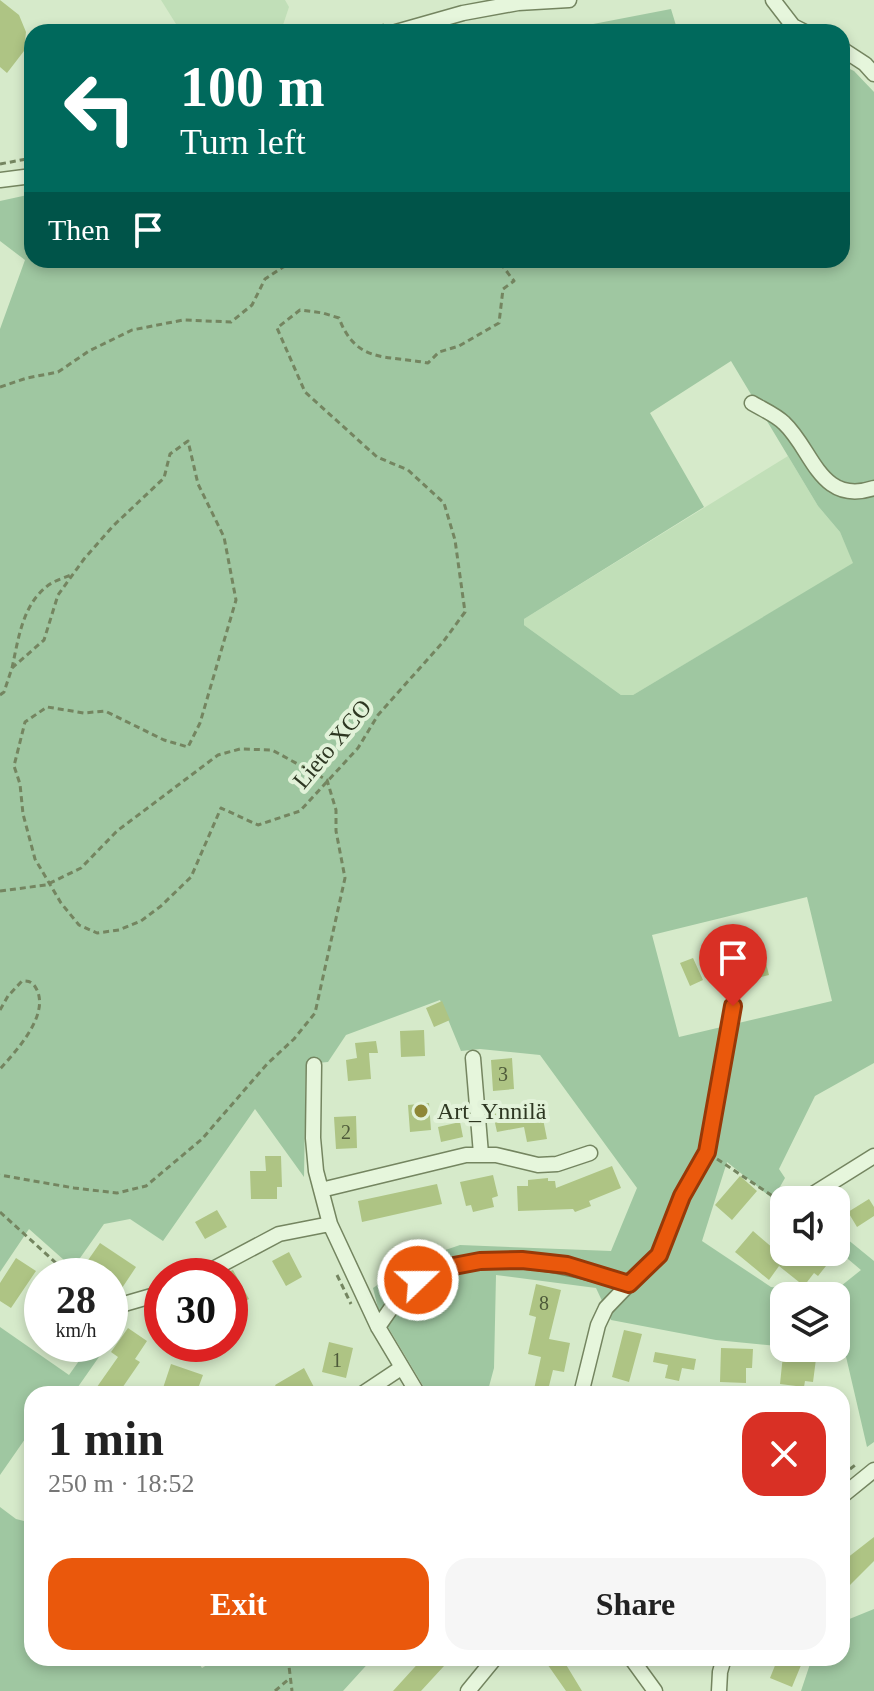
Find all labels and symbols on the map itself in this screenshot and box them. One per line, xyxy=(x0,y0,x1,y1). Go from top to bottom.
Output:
street label: Lieto XCO xyxy=(288,695,376,793)
pin xyxy=(699,924,767,1006)
house number: 3 xyxy=(498,1063,508,1085)
place label: Art_Ynnilä xyxy=(437,1098,547,1124)
marker: Art_Ynnilä xyxy=(412,1102,430,1120)
house number: 2 xyxy=(341,1121,351,1143)
position arrow xyxy=(376,1238,460,1322)
speed limit sign: 30 xyxy=(144,1258,248,1362)
house number: 8 xyxy=(539,1292,549,1314)
house number: 1 xyxy=(332,1349,342,1371)

